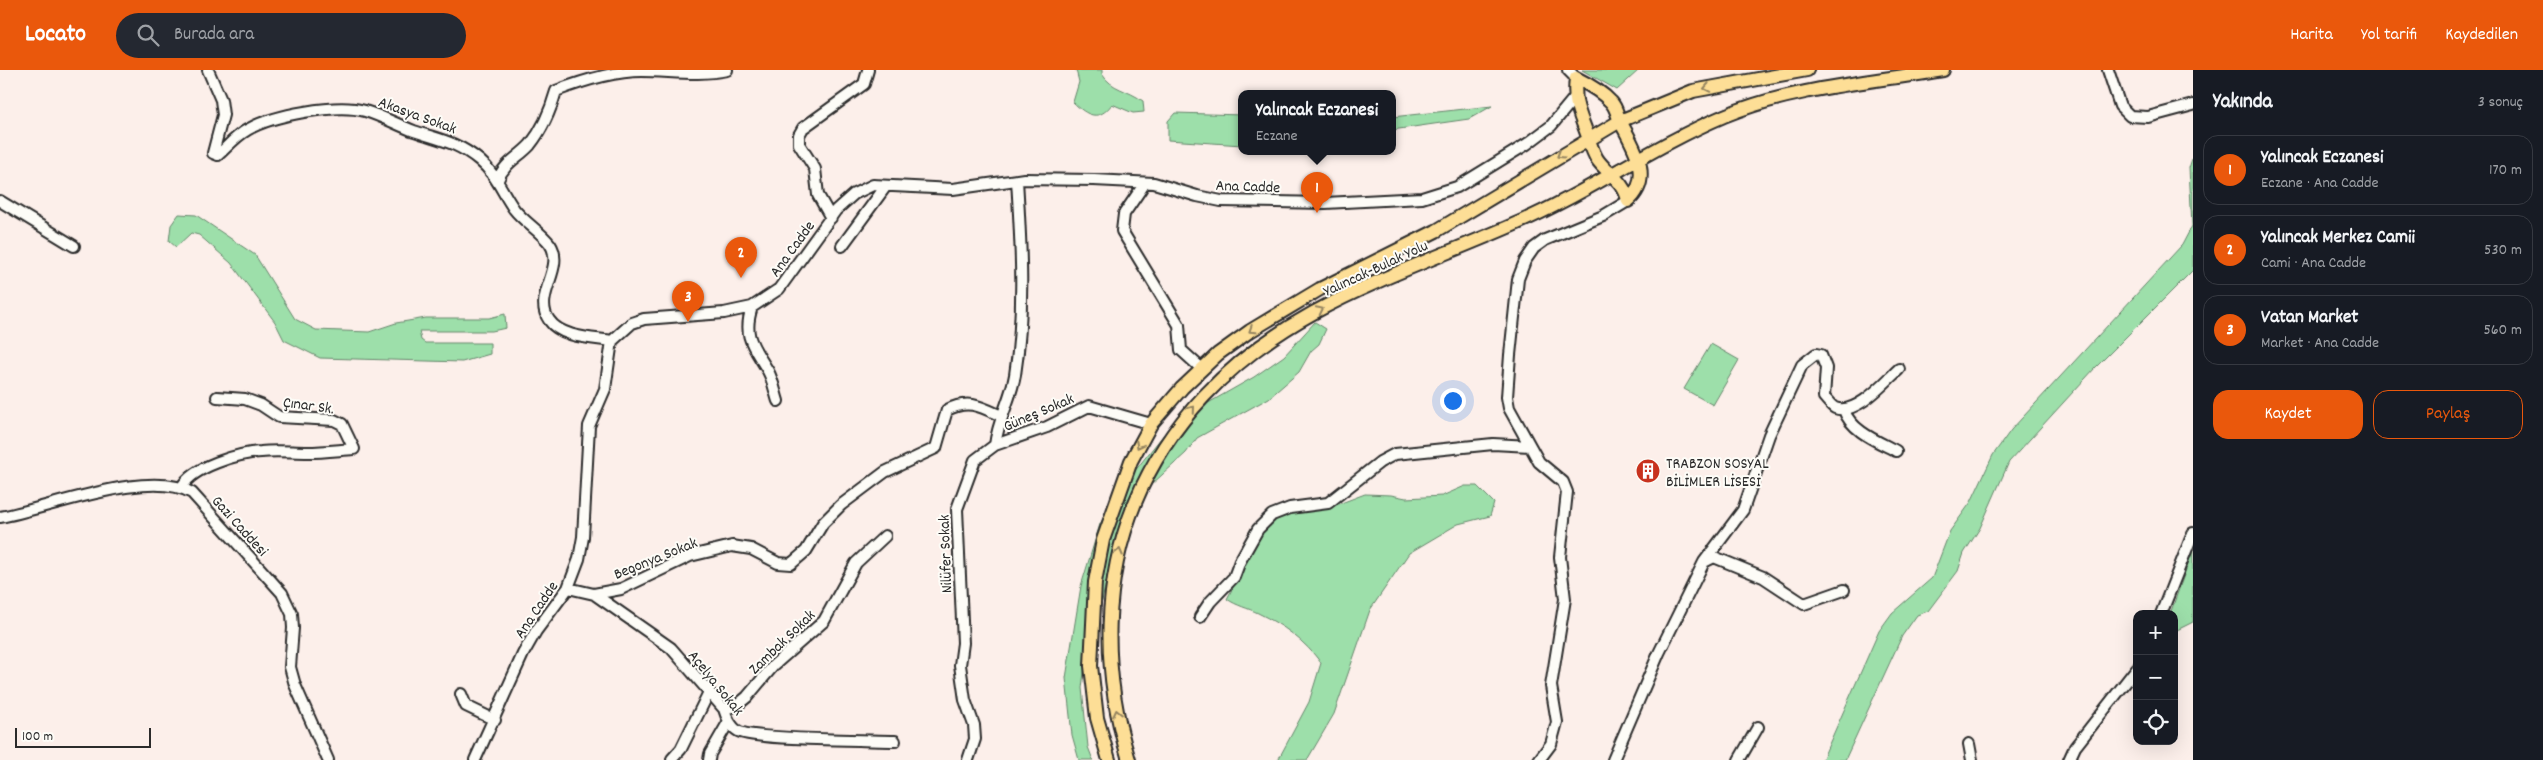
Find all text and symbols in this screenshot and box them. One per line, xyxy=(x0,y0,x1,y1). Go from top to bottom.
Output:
search box xyxy=(116,13,466,58)
text: Locato xyxy=(25,18,86,52)
icon: search xyxy=(134,21,162,49)
text: Burada ara xyxy=(174,22,254,49)
text: Harita xyxy=(2290,23,2333,48)
text: Yol tarifi xyxy=(2361,23,2417,48)
text: Kaydedilen xyxy=(2445,23,2518,48)
one-way arrow xyxy=(1703,82,1712,93)
text: Yakında xyxy=(2213,88,2272,118)
popup xyxy=(1238,90,1396,155)
text: 3 sonuç xyxy=(2478,91,2523,114)
street label: Akasya Sokak xyxy=(375,92,460,141)
text: Yalıncak Eczanesi xyxy=(1256,98,1378,125)
text: Eczane xyxy=(1256,125,1298,148)
text: Yalıncak Eczanesi xyxy=(2261,145,2383,172)
one-way arrow xyxy=(1557,149,1566,158)
text: 1 xyxy=(2228,159,2232,182)
text: 170 m xyxy=(2489,159,2522,182)
pin: 1 xyxy=(1301,172,1333,213)
text: Eczane · Ana Cadde xyxy=(2261,172,2378,195)
street label: Ana Cadde xyxy=(1215,175,1281,200)
street label: Ana Cadde xyxy=(765,217,821,282)
text: Yalıncak Merkez Camii xyxy=(2261,225,2415,252)
street label: Yalıncak-Bulak Yolu xyxy=(1320,235,1432,304)
pin: 2 xyxy=(725,237,757,278)
text: 2 xyxy=(2227,239,2234,262)
text: 530 m xyxy=(2484,239,2522,262)
text: Cami · Ana Cadde xyxy=(2261,252,2366,275)
pin: 3 xyxy=(672,281,704,322)
text: Vatan Market xyxy=(2261,305,2358,332)
one-way arrow xyxy=(1315,306,1324,316)
text: 3 xyxy=(2226,319,2234,342)
text: 560 m xyxy=(2483,319,2522,342)
one-way arrow xyxy=(1248,324,1257,334)
text: Market · Ana Cadde xyxy=(2261,332,2379,355)
street label: Güneş Sokak xyxy=(1000,388,1078,438)
your location xyxy=(1440,388,1466,414)
button: Kaydet xyxy=(2213,390,2363,439)
button: Paylaş xyxy=(2373,390,2523,439)
street label: Çınar Sk. xyxy=(282,392,336,421)
one-way arrow xyxy=(1187,405,1196,414)
one-way arrow xyxy=(1135,440,1145,449)
place label: TRABZON SOSYAL BİLİMLER LİSESİ xyxy=(1666,453,1769,494)
building icon: TRABZON SOSYAL BİLİMLER LİSESİ xyxy=(1635,458,1661,484)
street label: Gazi Caddesi xyxy=(205,491,273,562)
street label: Nilüfer Sokak xyxy=(934,514,959,594)
street label: Begonya Sokak xyxy=(611,532,701,587)
one-way arrow xyxy=(1113,548,1124,557)
street label: Ana Cadde xyxy=(509,577,565,644)
street label: Zambak Sokak xyxy=(744,605,821,681)
map controls xyxy=(2133,610,2178,745)
button: + xyxy=(2133,610,2178,655)
street label: Açelya Sokak xyxy=(681,646,749,721)
button: − xyxy=(2133,655,2178,700)
button: locate xyxy=(2133,700,2178,745)
one-way arrow xyxy=(1112,708,1123,717)
scale bar xyxy=(15,725,151,748)
text: 100 m xyxy=(22,727,53,747)

